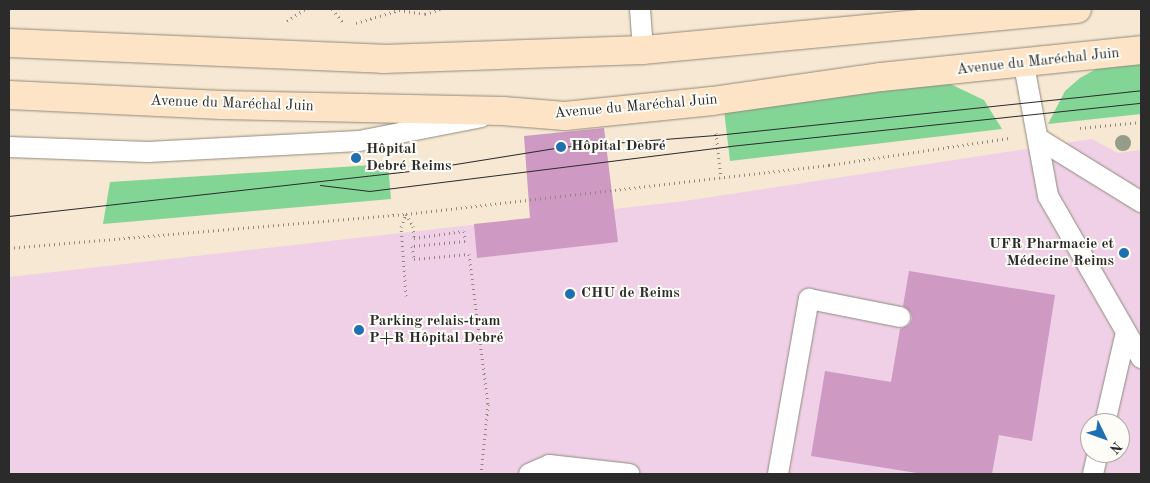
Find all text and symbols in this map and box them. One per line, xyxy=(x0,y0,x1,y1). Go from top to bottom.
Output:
street label: Avenue du Maréchal Juin xyxy=(956,45,1120,79)
street label: Avenue du Maréchal Juin xyxy=(554,91,718,123)
street label: Avenue du Maréchal Juin xyxy=(150,92,314,116)
place label: Hôpital Debré xyxy=(571,138,666,156)
place label: Hôpital Debré Reims xyxy=(366,140,451,175)
marker: Hôpital Debré xyxy=(555,141,567,153)
marker: Hôpital Debré Reims xyxy=(350,152,362,164)
place label: UFR Pharmacie et Médecine Reims xyxy=(989,235,1114,270)
marker: UFR Pharmacie et Médecine Reims xyxy=(1118,247,1130,259)
place label: CHU de Reims xyxy=(581,285,680,303)
marker: CHU de Reims xyxy=(563,287,577,301)
place label: Parking relais-tram P+R Hôpital Debré xyxy=(369,312,504,347)
marker: Parking relais-tram P+R Hôpital Debré xyxy=(353,324,365,336)
north arrow xyxy=(1080,413,1130,463)
text: N xyxy=(1107,439,1124,456)

